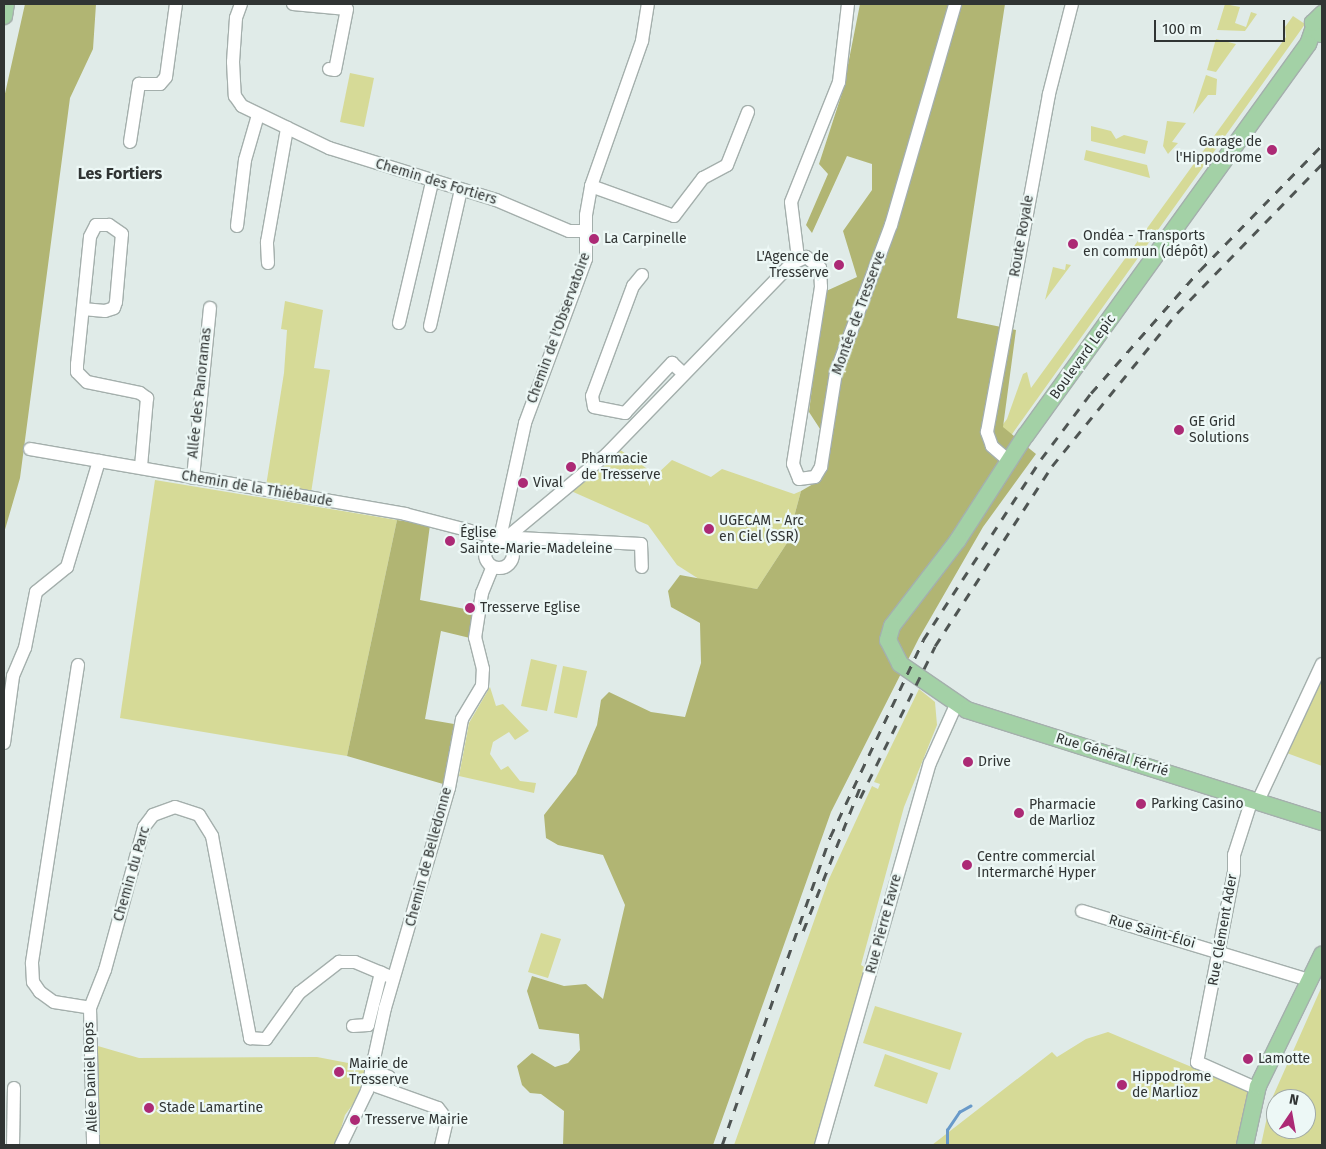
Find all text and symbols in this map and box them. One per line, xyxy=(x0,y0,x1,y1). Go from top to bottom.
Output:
scale bar xyxy=(1156,10,1287,42)
text: 100 m xyxy=(1162,20,1202,38)
place label: Garage de l'Hippodrome xyxy=(1176,134,1262,166)
marker: Garage de l'Hippodrome xyxy=(1266,144,1278,156)
street label: Chemin des Fortiers xyxy=(373,156,499,208)
district label: Les Fortiers xyxy=(78,164,162,184)
street label: Route Royale xyxy=(1007,194,1037,278)
place label: Ondéa - Transports en commun (dépôt) xyxy=(1083,228,1208,260)
place label: La Carpinelle xyxy=(604,231,687,247)
marker: La Carpinelle xyxy=(588,233,600,245)
marker: Ondéa - Transports en commun (dépôt) xyxy=(1067,238,1079,250)
place label: L'Agence de Tresserve xyxy=(756,249,829,282)
street label: Montée de Tresserve xyxy=(829,249,889,377)
street label: Chemin de l'Observatoire xyxy=(524,250,594,406)
marker: L'Agence de Tresserve xyxy=(833,259,845,271)
street label: Boulevard Lepic xyxy=(1047,311,1119,403)
street label: Allée des Panoramas xyxy=(185,327,215,459)
place label: GE Grid Solutions xyxy=(1189,414,1249,447)
marker: GE Grid Solutions xyxy=(1173,424,1185,436)
place label: Pharmacie de Tresserve xyxy=(581,451,661,484)
marker: Pharmacie de Tresserve xyxy=(565,461,577,473)
street label: Chemin de la Thiébaude xyxy=(180,467,334,511)
place label: Vival xyxy=(533,475,563,491)
marker: Vival xyxy=(517,477,529,489)
place label: UGECAM - Arc en Ciel (SSR) xyxy=(719,513,804,546)
marker: UGECAM - Arc en Ciel (SSR) xyxy=(703,523,715,535)
place label: Église Sainte-Marie-Madeleine xyxy=(460,525,613,558)
marker: Église Sainte-Marie-Madeleine xyxy=(444,535,456,547)
place label: Tresserve Eglise xyxy=(480,600,580,616)
marker: Tresserve Eglise xyxy=(464,602,476,614)
street label: Rue Général Férrié xyxy=(1054,730,1170,780)
place label: Drive xyxy=(978,754,1011,770)
marker: Drive xyxy=(962,756,974,768)
street label: Chemin de Belledonne xyxy=(402,785,456,929)
place label: Parking Casino xyxy=(1151,796,1244,812)
place label: Pharmacie de Marlioz xyxy=(1029,797,1096,830)
marker: Parking Casino xyxy=(1135,798,1147,810)
marker: Pharmacie de Marlioz xyxy=(1013,807,1025,819)
street label: Chemin du Parc xyxy=(110,824,154,924)
place label: Centre commercial Intermarché Hyper xyxy=(977,849,1096,882)
marker: Centre commercial Intermarché Hyper xyxy=(961,859,973,871)
street label: Rue Pierre Favre xyxy=(863,872,905,976)
street label: Rue Clément Ader xyxy=(1205,873,1241,987)
street label: Rue Saint-Éloi xyxy=(1107,912,1197,952)
street label: Allée Daniel Rops xyxy=(81,1021,101,1133)
place label: Lamotte xyxy=(1258,1051,1310,1067)
marker: Lamotte xyxy=(1242,1053,1254,1065)
place label: Mairie de Tresserve xyxy=(349,1056,409,1088)
marker: Mairie de Tresserve xyxy=(333,1066,345,1078)
place label: Hippodrome de Marlioz xyxy=(1132,1069,1211,1102)
marker: Hippodrome de Marlioz xyxy=(1116,1079,1128,1091)
north arrow xyxy=(1266,1089,1316,1139)
text: N xyxy=(1288,1091,1300,1109)
place label: Stade Lamartine xyxy=(159,1100,263,1116)
marker: Stade Lamartine xyxy=(143,1102,155,1114)
place label: Tresserve Mairie xyxy=(365,1112,468,1128)
marker: Tresserve Mairie xyxy=(349,1114,361,1126)

